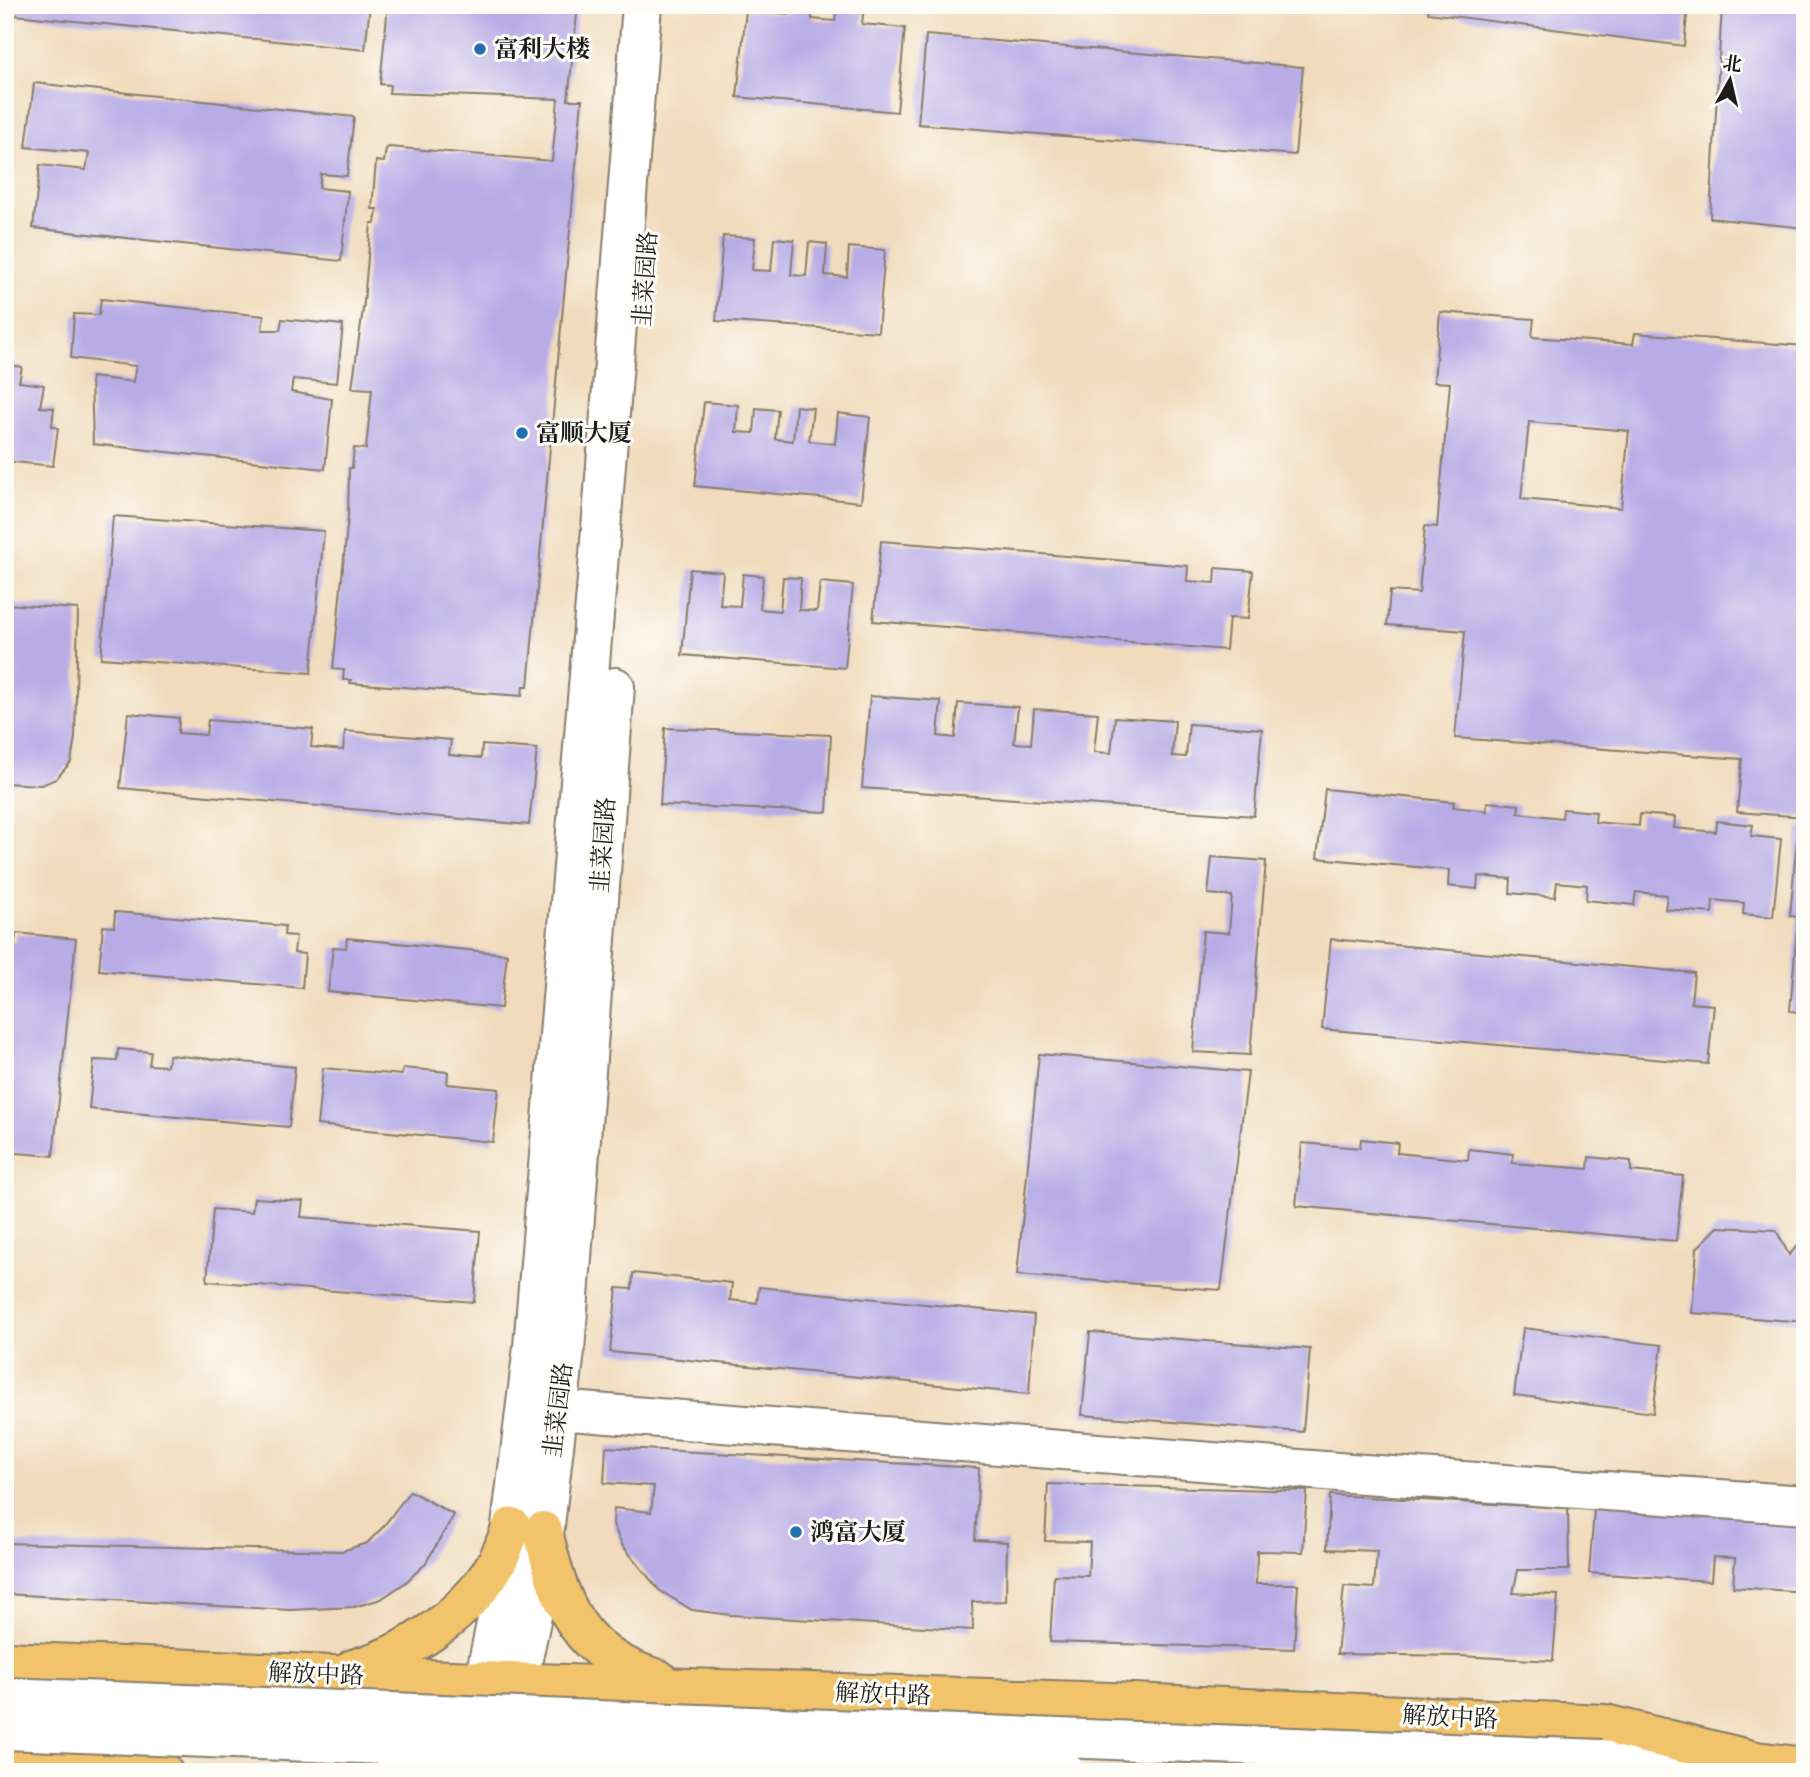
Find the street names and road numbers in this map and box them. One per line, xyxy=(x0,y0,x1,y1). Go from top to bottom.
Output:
street label: 韭菜园路 xyxy=(627,230,667,328)
street label: 韭菜园路 xyxy=(585,796,625,894)
street label: 韭菜园路 xyxy=(537,1361,583,1460)
street label: 解放中路 xyxy=(267,1657,364,1695)
street label: 解放中路 xyxy=(834,1677,931,1715)
street label: 解放中路 xyxy=(1401,1700,1499,1738)

